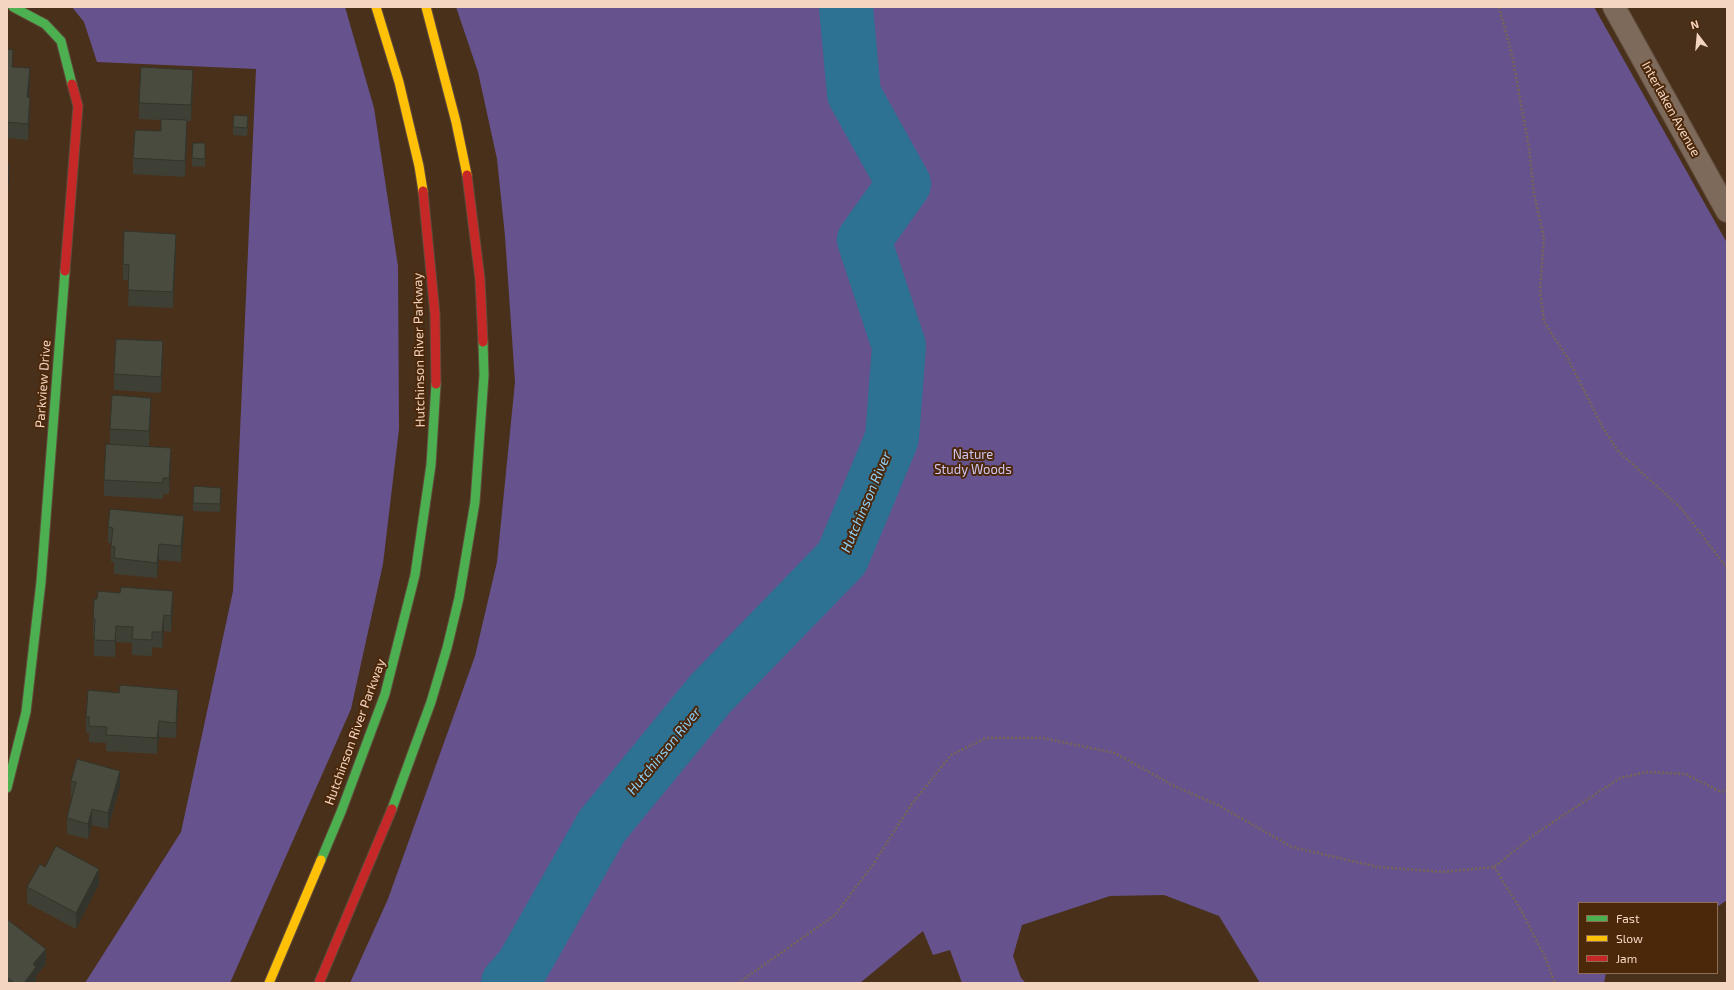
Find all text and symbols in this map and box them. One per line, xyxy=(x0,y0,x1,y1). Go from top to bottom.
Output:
north arrow xyxy=(1678,16,1718,56)
text: N xyxy=(1689,17,1700,31)
street label: Interlaken Avenue xyxy=(1638,59,1704,159)
street label: Hutchinson River Parkway xyxy=(410,273,428,427)
street label: Parkview Drive xyxy=(32,339,54,429)
park label: Nature Study Woods xyxy=(934,447,1012,478)
water label: Hutchinson River xyxy=(837,449,895,555)
street label: Hutchinson River Parkway xyxy=(321,657,389,807)
water label: Hutchinson River xyxy=(624,704,704,798)
legend xyxy=(1578,902,1718,974)
text: Fast xyxy=(1616,911,1639,925)
text: Slow xyxy=(1616,931,1643,945)
text: Jam xyxy=(1616,951,1637,965)

